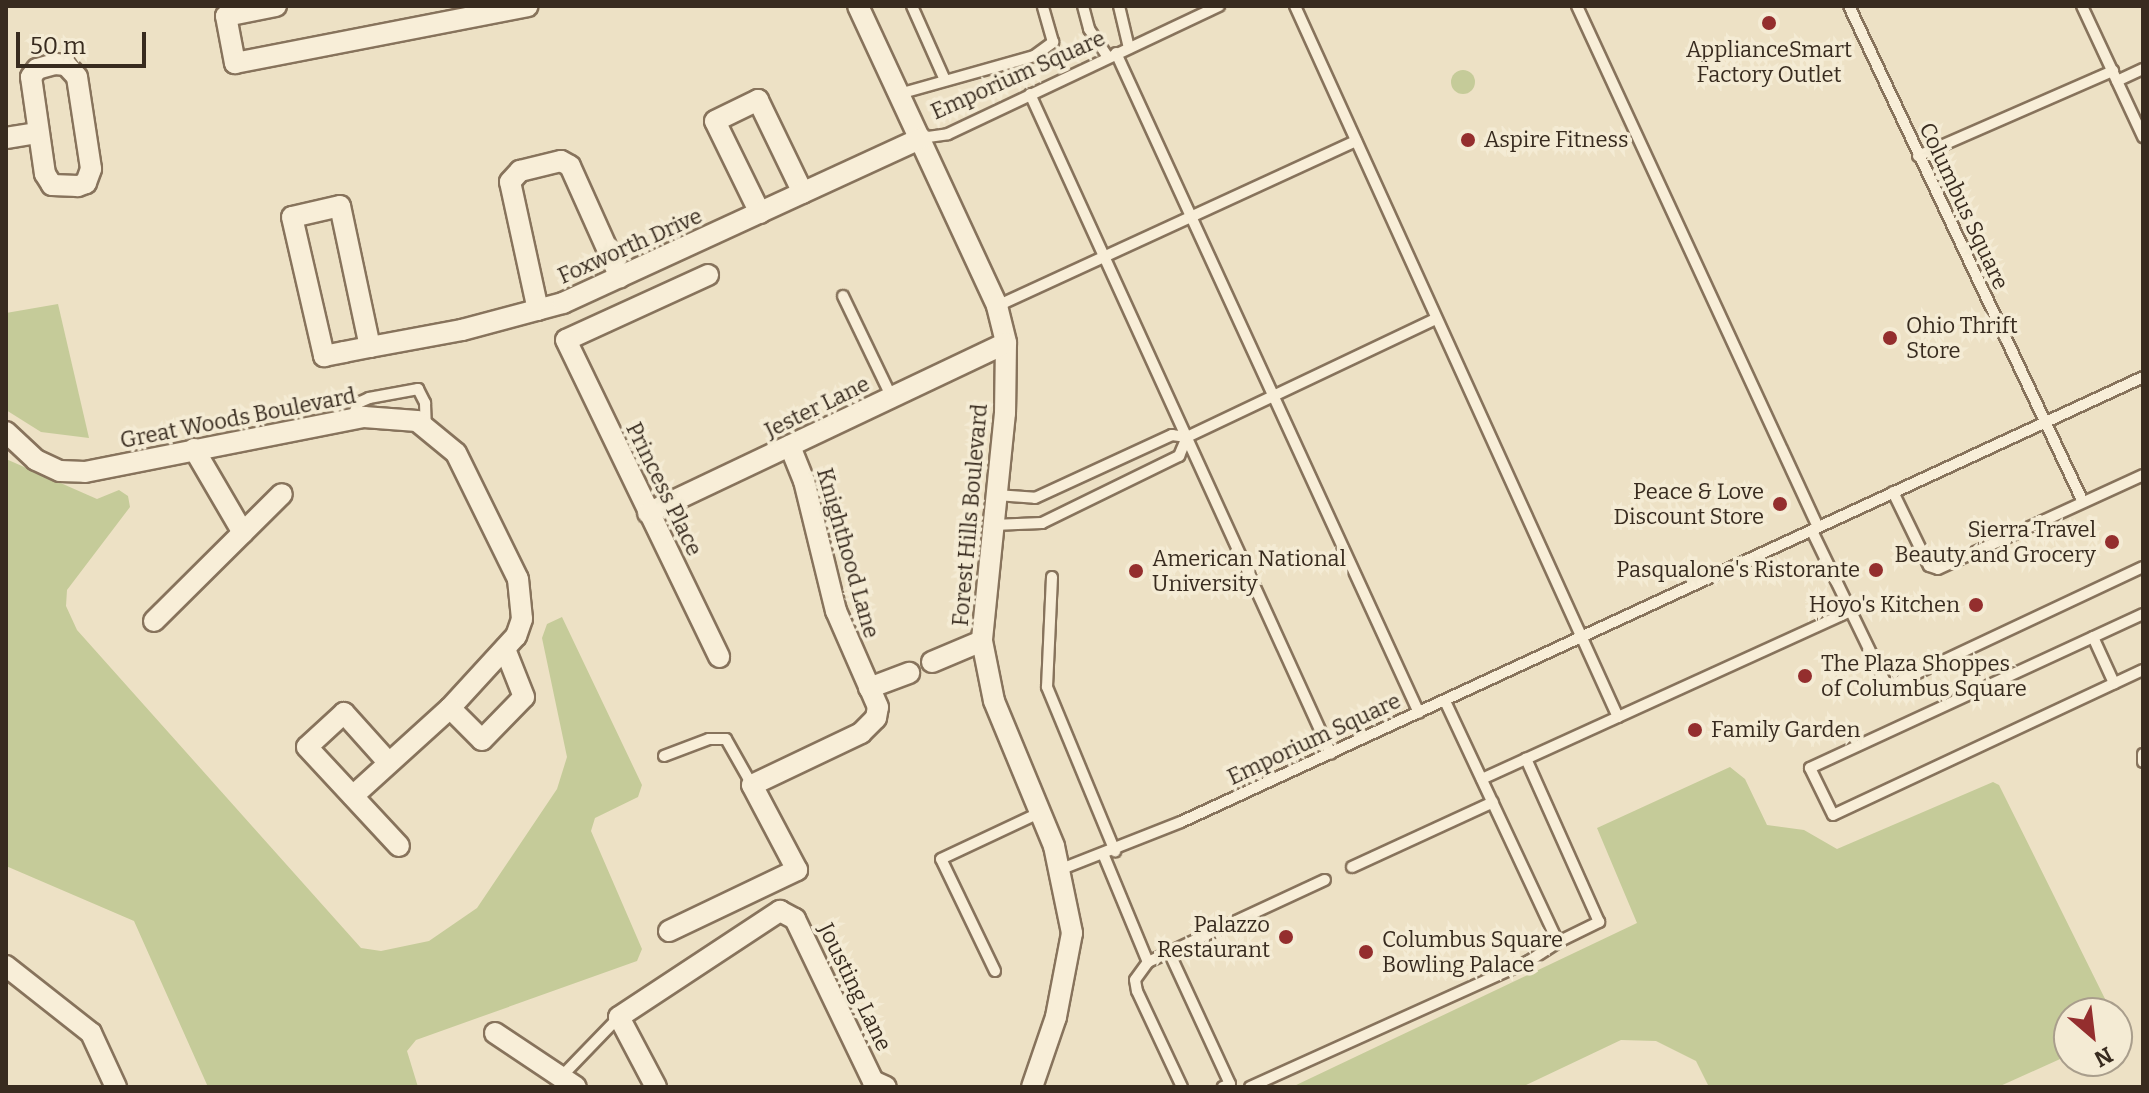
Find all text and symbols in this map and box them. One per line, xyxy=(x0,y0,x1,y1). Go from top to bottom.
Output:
marker: ApplianceSmart Factory Outlet xyxy=(1760,14,1778,32)
scale bar xyxy=(20,16,150,66)
street label: Emporium Square xyxy=(927,25,1109,125)
text: 50 m xyxy=(30,32,86,60)
place label: ApplianceSmart Factory Outlet xyxy=(1686,36,1852,88)
street label: Columbus Square xyxy=(1914,118,2014,294)
place label: Aspire Fitness xyxy=(1484,127,1629,153)
marker: Aspire Fitness xyxy=(1459,131,1477,149)
street label: Foxworth Drive xyxy=(554,202,706,290)
place label: Ohio Thrift Store xyxy=(1906,312,2018,364)
marker: Ohio Thrift Store xyxy=(1881,329,1899,347)
street label: Jester Lane xyxy=(760,370,874,444)
street label: Great Woods Boulevard xyxy=(118,382,358,454)
street label: Forest Hills Boulevard xyxy=(947,403,993,627)
street label: Princess Place xyxy=(620,418,708,560)
street label: Knighthood Lane xyxy=(811,465,885,641)
place label: Peace & Love Discount Store xyxy=(1614,478,1764,530)
marker: Peace & Love Discount Store xyxy=(1771,495,1789,513)
place label: Sierra Travel Beauty and Grocery xyxy=(1895,516,2096,568)
marker: Sierra Travel Beauty and Grocery xyxy=(2103,533,2121,551)
place label: American National University xyxy=(1152,545,1346,596)
place label: Pasqualone's Ristorante xyxy=(1616,557,1860,583)
marker: Pasqualone's Ristorante xyxy=(1867,561,1885,579)
marker: American National University xyxy=(1127,562,1145,580)
place label: Hoyo's Kitchen xyxy=(1809,592,1960,618)
marker: Hoyo's Kitchen xyxy=(1967,596,1985,614)
place label: The Plaza Shoppes of Columbus Square xyxy=(1821,650,2027,702)
marker: The Plaza Shoppes of Columbus Square xyxy=(1796,667,1814,685)
street label: Emporium Square xyxy=(1223,687,1405,791)
place label: Family Garden xyxy=(1711,717,1861,743)
marker: Family Garden xyxy=(1686,721,1704,739)
place label: Palazzo Restaurant xyxy=(1157,911,1270,962)
street label: Jousting Lane xyxy=(813,919,897,1055)
place label: Columbus Square Bowling Palace xyxy=(1382,926,1563,978)
marker: Palazzo Restaurant xyxy=(1277,928,1295,946)
marker: Columbus Square Bowling Palace xyxy=(1357,943,1375,961)
north arrow xyxy=(2053,997,2133,1077)
text: N xyxy=(2090,1041,2117,1073)

